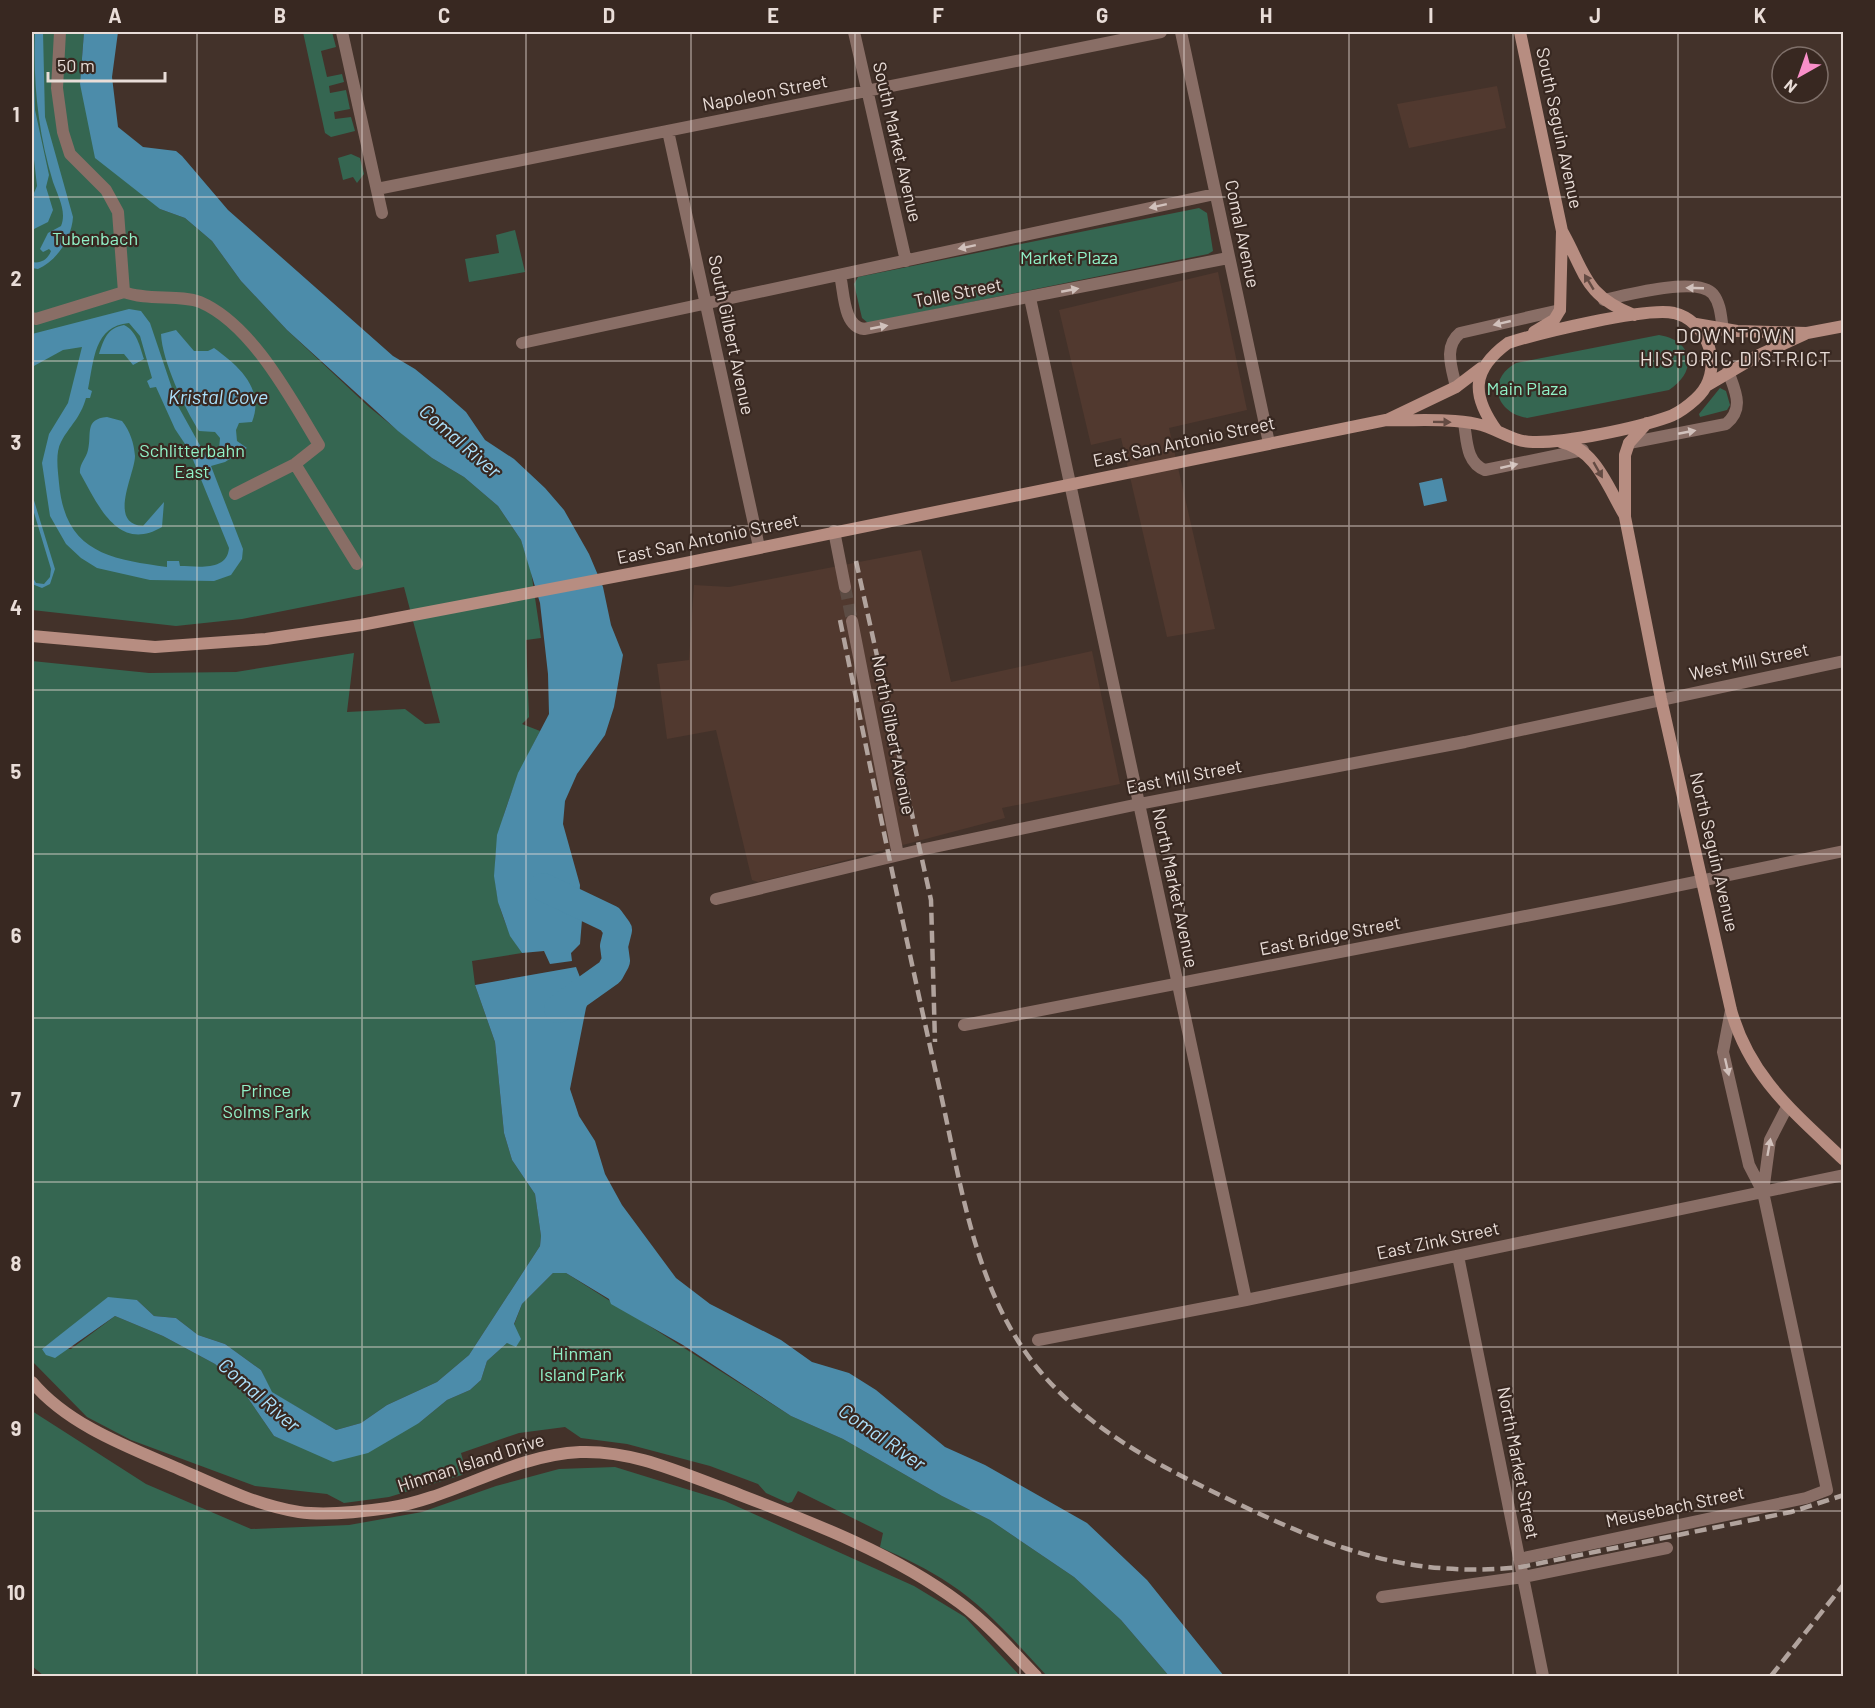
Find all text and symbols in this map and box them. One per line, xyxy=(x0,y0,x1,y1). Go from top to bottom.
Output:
text: A xyxy=(108,3,122,27)
text: B xyxy=(274,3,286,27)
text: C xyxy=(438,3,450,27)
text: D xyxy=(603,3,615,27)
text: E xyxy=(767,3,779,27)
text: F xyxy=(932,3,944,27)
text: G xyxy=(1096,3,1108,27)
text: H xyxy=(1260,3,1272,27)
text: I xyxy=(1428,3,1434,27)
text: J xyxy=(1589,3,1601,27)
text: K xyxy=(1754,3,1767,27)
scale bar xyxy=(48,45,165,83)
street label: South Seguin Avenue xyxy=(1532,45,1588,210)
north arrow xyxy=(1770,45,1830,105)
text: 50 m xyxy=(57,54,95,76)
street label: South Market Avenue xyxy=(869,59,927,224)
street label: Napoleon Street xyxy=(700,69,829,115)
text: N xyxy=(1780,76,1800,98)
text: 1 xyxy=(12,102,20,126)
street label: Comal Avenue xyxy=(1221,178,1265,290)
one-way arrow xyxy=(1148,202,1167,212)
park label: Tubenbach xyxy=(52,227,138,249)
one-way arrow xyxy=(958,243,976,253)
park label: Market Plaza xyxy=(1020,246,1118,268)
street label: South Gilbert Avenue xyxy=(704,253,760,417)
text: 2 xyxy=(10,266,22,290)
street label: Tolle Street xyxy=(912,273,1004,311)
one-way arrow xyxy=(1583,274,1594,290)
one-way arrow xyxy=(1685,283,1704,292)
one-way arrow xyxy=(1061,285,1080,294)
one-way arrow xyxy=(1493,318,1512,328)
one-way arrow xyxy=(869,322,888,331)
district label: DOWNTOWN HISTORIC DISTRICT xyxy=(1640,323,1832,370)
park label: Main Plaza xyxy=(1486,377,1568,399)
water label: Kristal Cove xyxy=(168,384,268,408)
water label: Comal River xyxy=(415,398,507,483)
street label: East San Antonio Street xyxy=(1091,411,1277,471)
one-way arrow xyxy=(1433,417,1452,427)
one-way arrow xyxy=(1677,427,1696,436)
text: 3 xyxy=(11,430,21,454)
park label: Schlitterbahn East xyxy=(139,439,245,482)
one-way arrow xyxy=(1500,461,1519,470)
one-way arrow xyxy=(1592,462,1603,478)
street label: East San Antonio Street xyxy=(615,508,801,568)
text: 4 xyxy=(10,595,22,619)
street label: West Mill Street xyxy=(1687,638,1811,684)
street label: North Gilbert Avenue xyxy=(868,653,920,816)
street label: East Mill Street xyxy=(1124,754,1244,798)
text: 5 xyxy=(11,759,22,783)
street label: North Seguin Avenue xyxy=(1686,770,1744,934)
street label: North Market Avenue xyxy=(1148,806,1204,970)
street label: East Bridge Street xyxy=(1257,911,1402,959)
text: 6 xyxy=(11,923,22,947)
one-way arrow xyxy=(1722,1058,1732,1076)
park label: Prince Solms Park xyxy=(223,1079,309,1122)
text: 7 xyxy=(11,1087,21,1111)
one-way arrow xyxy=(1765,1138,1774,1157)
street label: East Zink Street xyxy=(1374,1216,1501,1264)
text: 8 xyxy=(11,1251,22,1275)
park label: Hinman Island Park xyxy=(539,1342,625,1385)
water label: Comal River xyxy=(214,1352,306,1437)
street label: North Market Street xyxy=(1493,1385,1545,1541)
water label: Comal River xyxy=(835,1398,931,1475)
text: 9 xyxy=(11,1416,21,1440)
street label: Hinman Island Drive xyxy=(394,1428,547,1496)
street label: Meusebach Street xyxy=(1603,1481,1746,1531)
text: 10 xyxy=(7,1580,25,1604)

